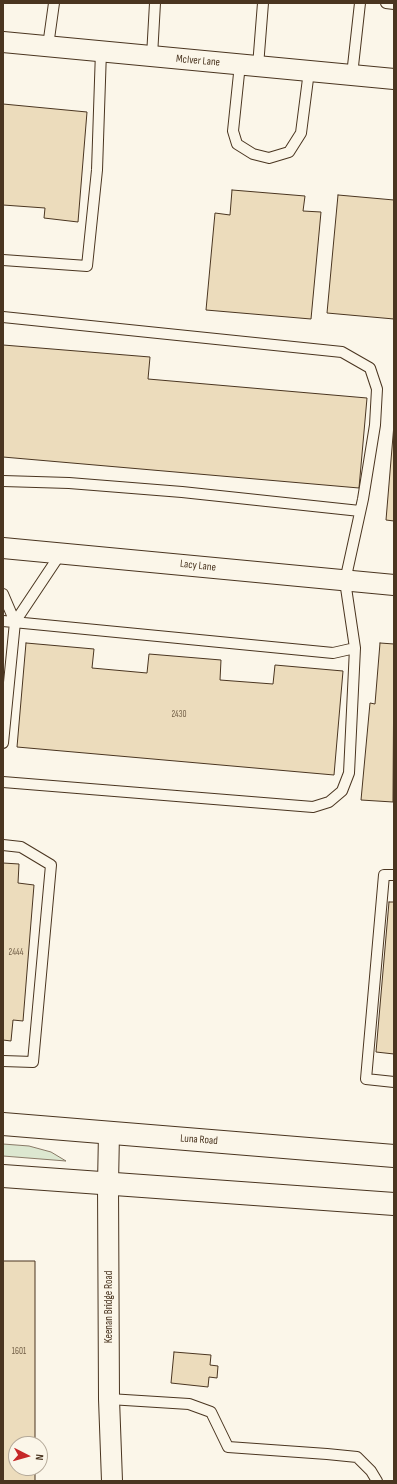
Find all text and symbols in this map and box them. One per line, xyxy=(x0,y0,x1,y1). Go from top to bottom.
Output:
street label: McIver Lane xyxy=(175,53,221,69)
street label: Lacy Lane xyxy=(179,558,217,574)
house number: 2430 xyxy=(171,710,187,720)
house number: 2444 xyxy=(8,948,24,958)
street label: Luna Road xyxy=(180,1132,218,1148)
street label: Keenan Bridge Road xyxy=(102,1271,116,1343)
house number: 1601 xyxy=(12,1347,26,1357)
north arrow xyxy=(8,1436,48,1476)
text: N xyxy=(33,1454,46,1461)

